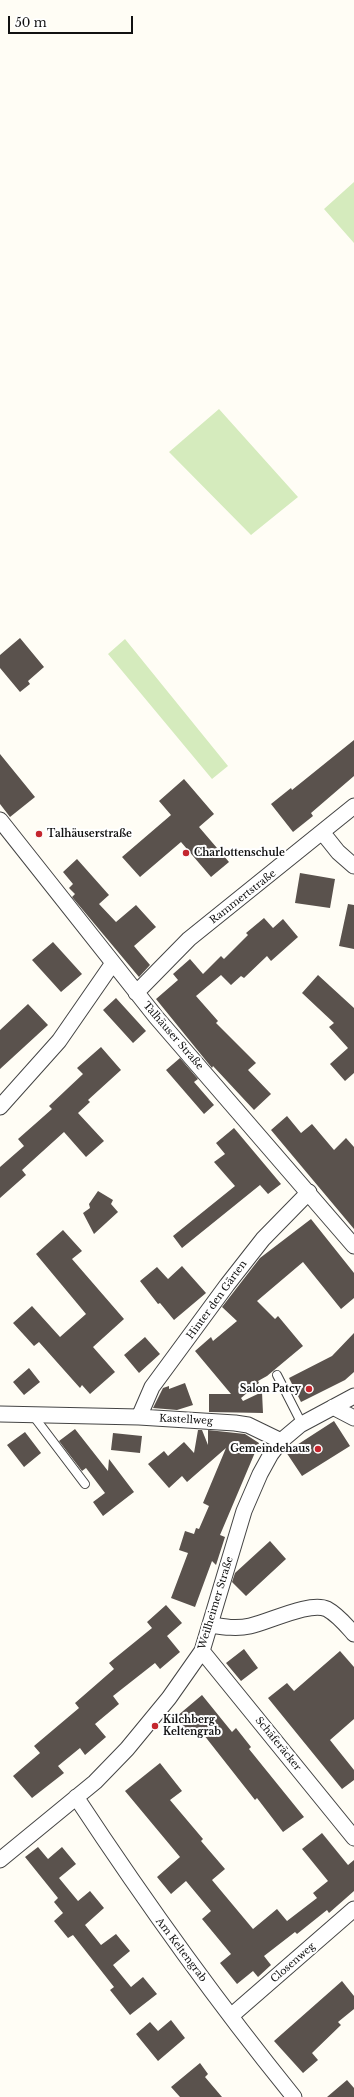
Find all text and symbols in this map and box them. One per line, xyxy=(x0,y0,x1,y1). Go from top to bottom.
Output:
scale bar xyxy=(10,8,135,34)
text: 50 m xyxy=(15,15,47,30)
place label: Talhäuserstraße xyxy=(47,828,132,840)
marker: Talhäuserstraße xyxy=(34,829,44,839)
place label: Charlottenschule xyxy=(194,847,285,859)
marker: Charlottenschule xyxy=(181,848,191,858)
street label: Rammertstraße xyxy=(208,868,278,926)
street label: Talhäuser Straße xyxy=(140,1000,206,1072)
street label: Hinter den Gärten xyxy=(184,1258,250,1342)
place label: Salon Patcy xyxy=(240,1383,301,1395)
marker: Salon Patcy xyxy=(304,1384,314,1394)
street label: Kastellweg xyxy=(159,1413,213,1427)
place label: Gemeindehaus xyxy=(230,1443,310,1455)
marker: Gemeindehaus xyxy=(313,1444,323,1454)
street label: Weilheimer Straße xyxy=(196,1555,236,1651)
place label: Kilchberg Keltengrab xyxy=(163,1714,221,1738)
street label: Schäferäcker xyxy=(253,1715,303,1773)
marker: Kilchberg Keltengrab xyxy=(150,1721,160,1731)
street label: Am Keltengrab xyxy=(153,1916,209,1984)
street label: Closenweg xyxy=(268,1940,318,1986)

